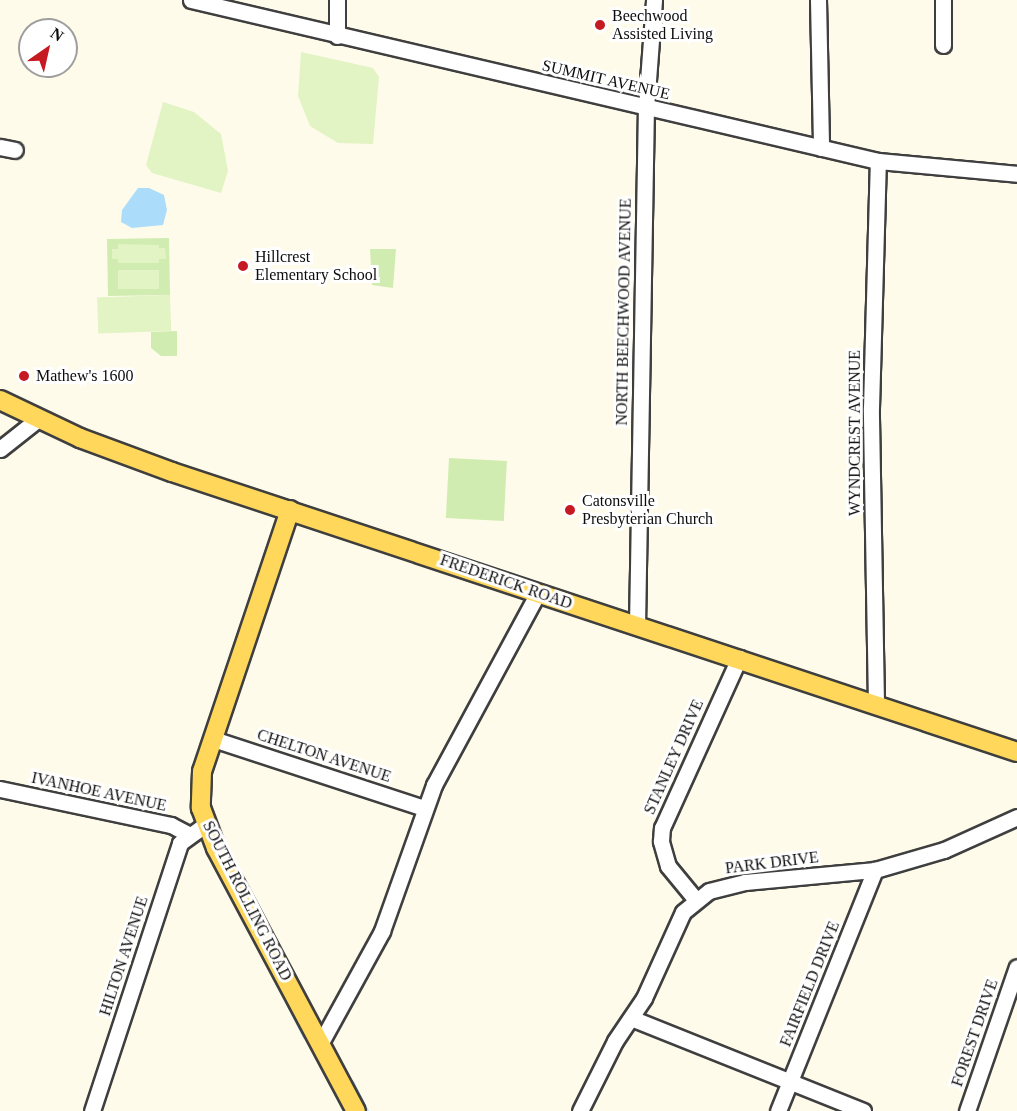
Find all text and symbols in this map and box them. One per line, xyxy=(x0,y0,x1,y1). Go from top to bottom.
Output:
place label: Beechwood Assisted Living xyxy=(612,6,713,44)
north arrow xyxy=(18,18,78,78)
marker: Beechwood Assisted Living xyxy=(593,18,607,32)
text: N xyxy=(48,24,67,45)
street label: SUMMIT AVENUE xyxy=(540,56,672,104)
street label: NORTH BEECHWOOD AVENUE xyxy=(612,198,636,426)
place label: Hillcrest Elementary School xyxy=(255,247,377,285)
marker: Hillcrest Elementary School xyxy=(236,259,250,273)
street label: WYNDCREST AVENUE xyxy=(845,349,865,517)
place label: Mathew's 1600 xyxy=(36,366,134,386)
marker: Mathew's 1600 xyxy=(17,369,31,383)
place label: Catonsville Presbyterian Church xyxy=(582,491,713,529)
marker: Catonsville Presbyterian Church xyxy=(563,503,577,517)
street label: FREDERICK ROAD xyxy=(438,550,574,614)
street label: STANLEY DRIVE xyxy=(640,696,708,818)
street label: CHELTON AVENUE xyxy=(254,725,394,787)
street label: IVANHOE AVENUE xyxy=(29,768,169,816)
street label: SOUTH ROLLING ROAD xyxy=(198,818,296,984)
street label: PARK DRIVE xyxy=(724,848,820,878)
street label: HILTON AVENUE xyxy=(95,893,153,1019)
street label: FAIRFIELD DRIVE xyxy=(776,919,844,1049)
street label: FOREST DRIVE xyxy=(948,977,1002,1089)

